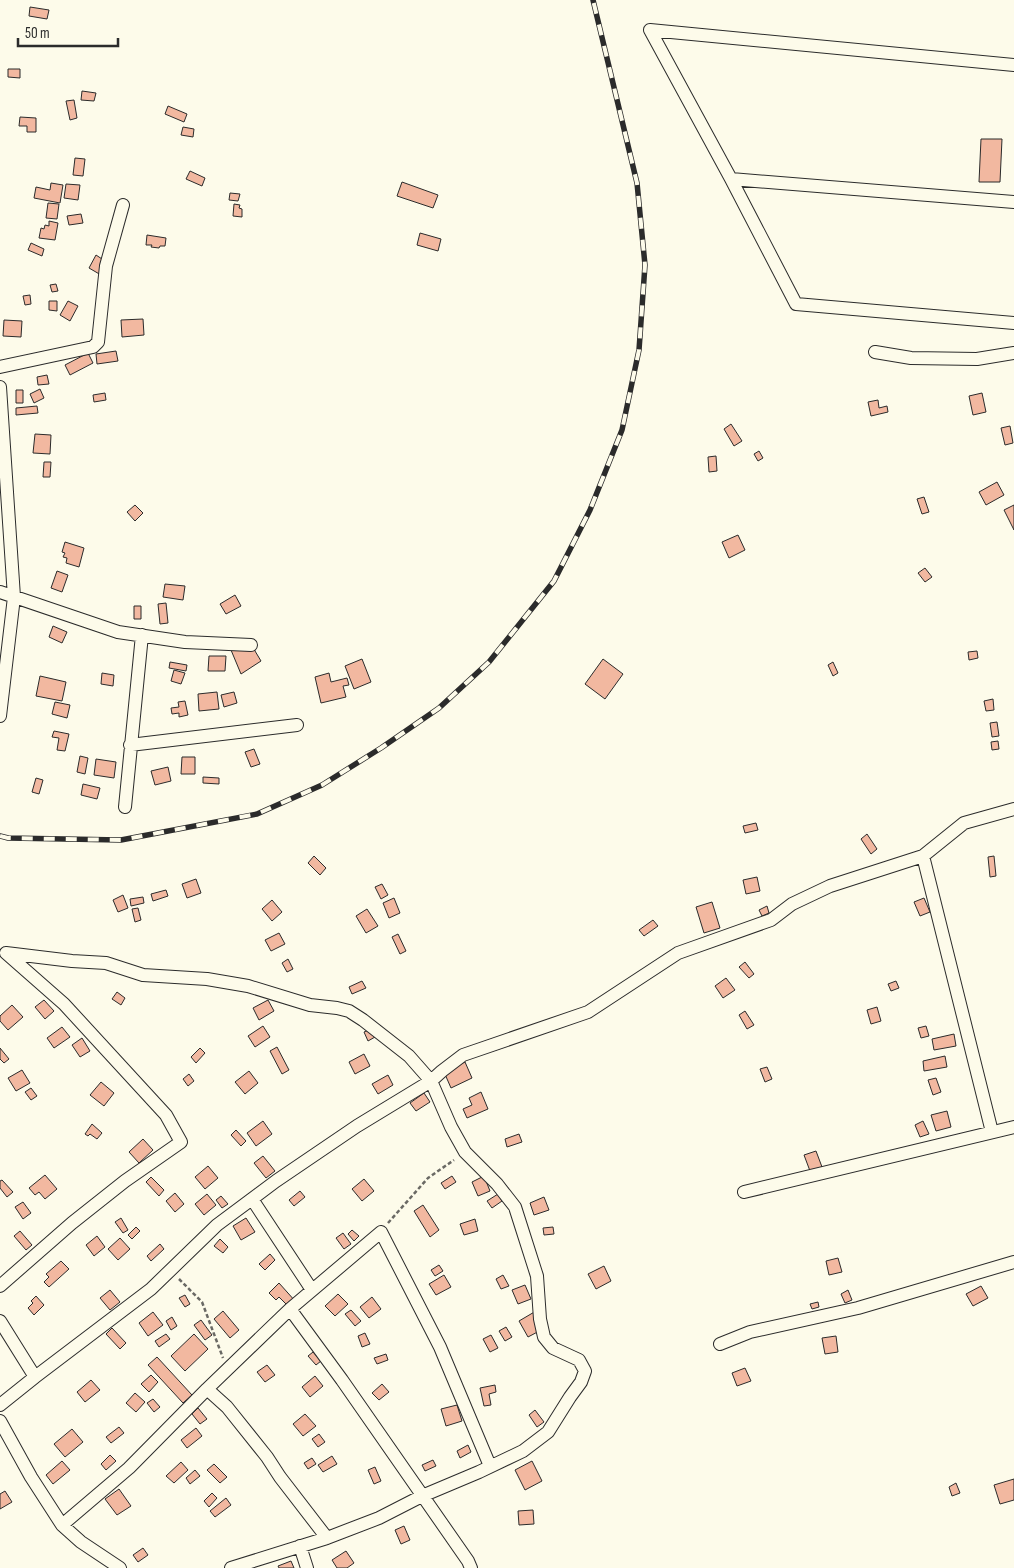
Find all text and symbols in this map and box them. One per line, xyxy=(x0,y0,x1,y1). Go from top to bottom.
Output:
scale bar xyxy=(18,15,118,47)
text: 50 m xyxy=(25,24,50,43)

